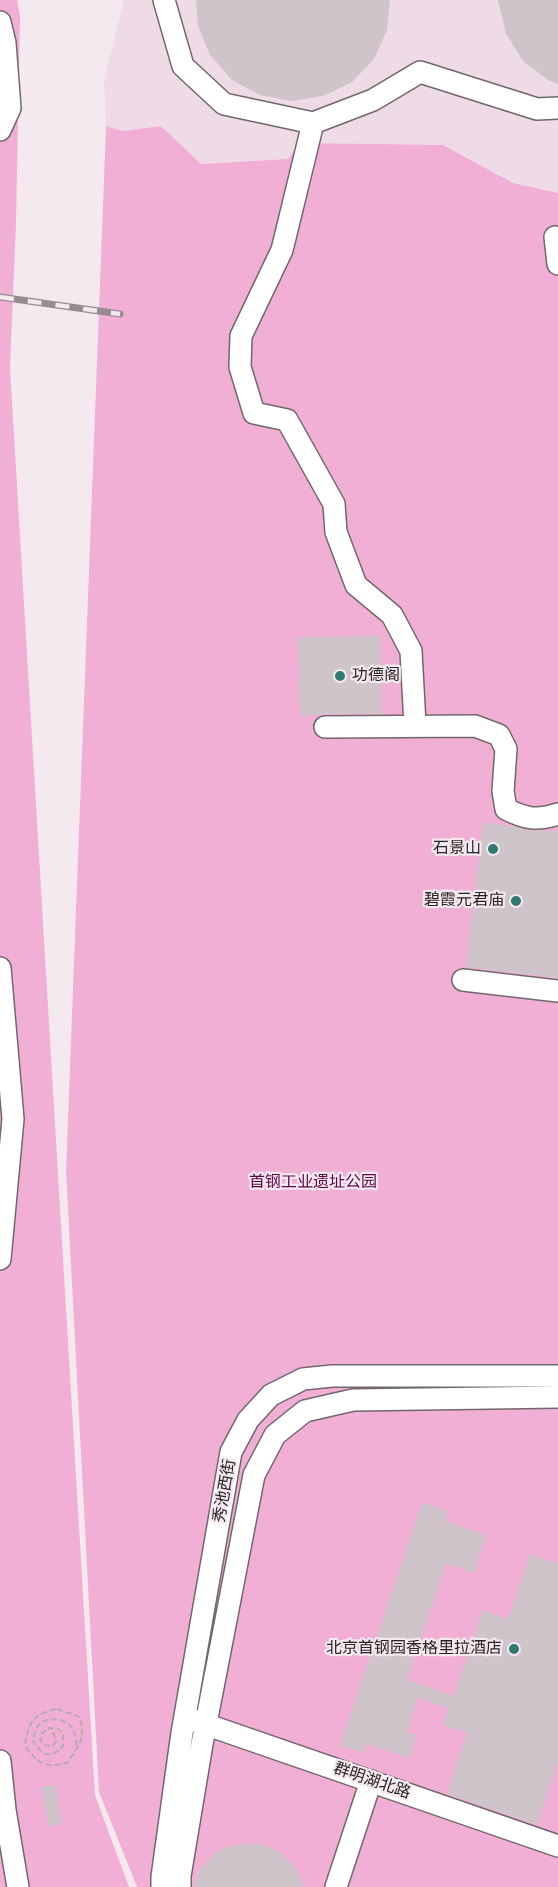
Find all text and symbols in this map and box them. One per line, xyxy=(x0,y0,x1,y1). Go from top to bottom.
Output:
place label: 功德阁 xyxy=(352,666,400,686)
marker: 功德阁 xyxy=(333,669,347,683)
place label: 石景山 xyxy=(433,839,481,859)
marker: 石景山 xyxy=(486,842,500,856)
place label: 碧霞元君庙 xyxy=(424,891,504,911)
marker: 碧霞元君庙 xyxy=(509,894,523,908)
park label: 首钢工业遗址公园 xyxy=(249,1173,377,1193)
street label: 秀池西街 xyxy=(210,1458,240,1524)
place label: 北京首钢园香格里拉酒店 xyxy=(326,1639,502,1659)
marker: 北京首钢园香格里拉酒店 xyxy=(507,1642,521,1656)
street label: 群明湖北路 xyxy=(331,1759,413,1803)

